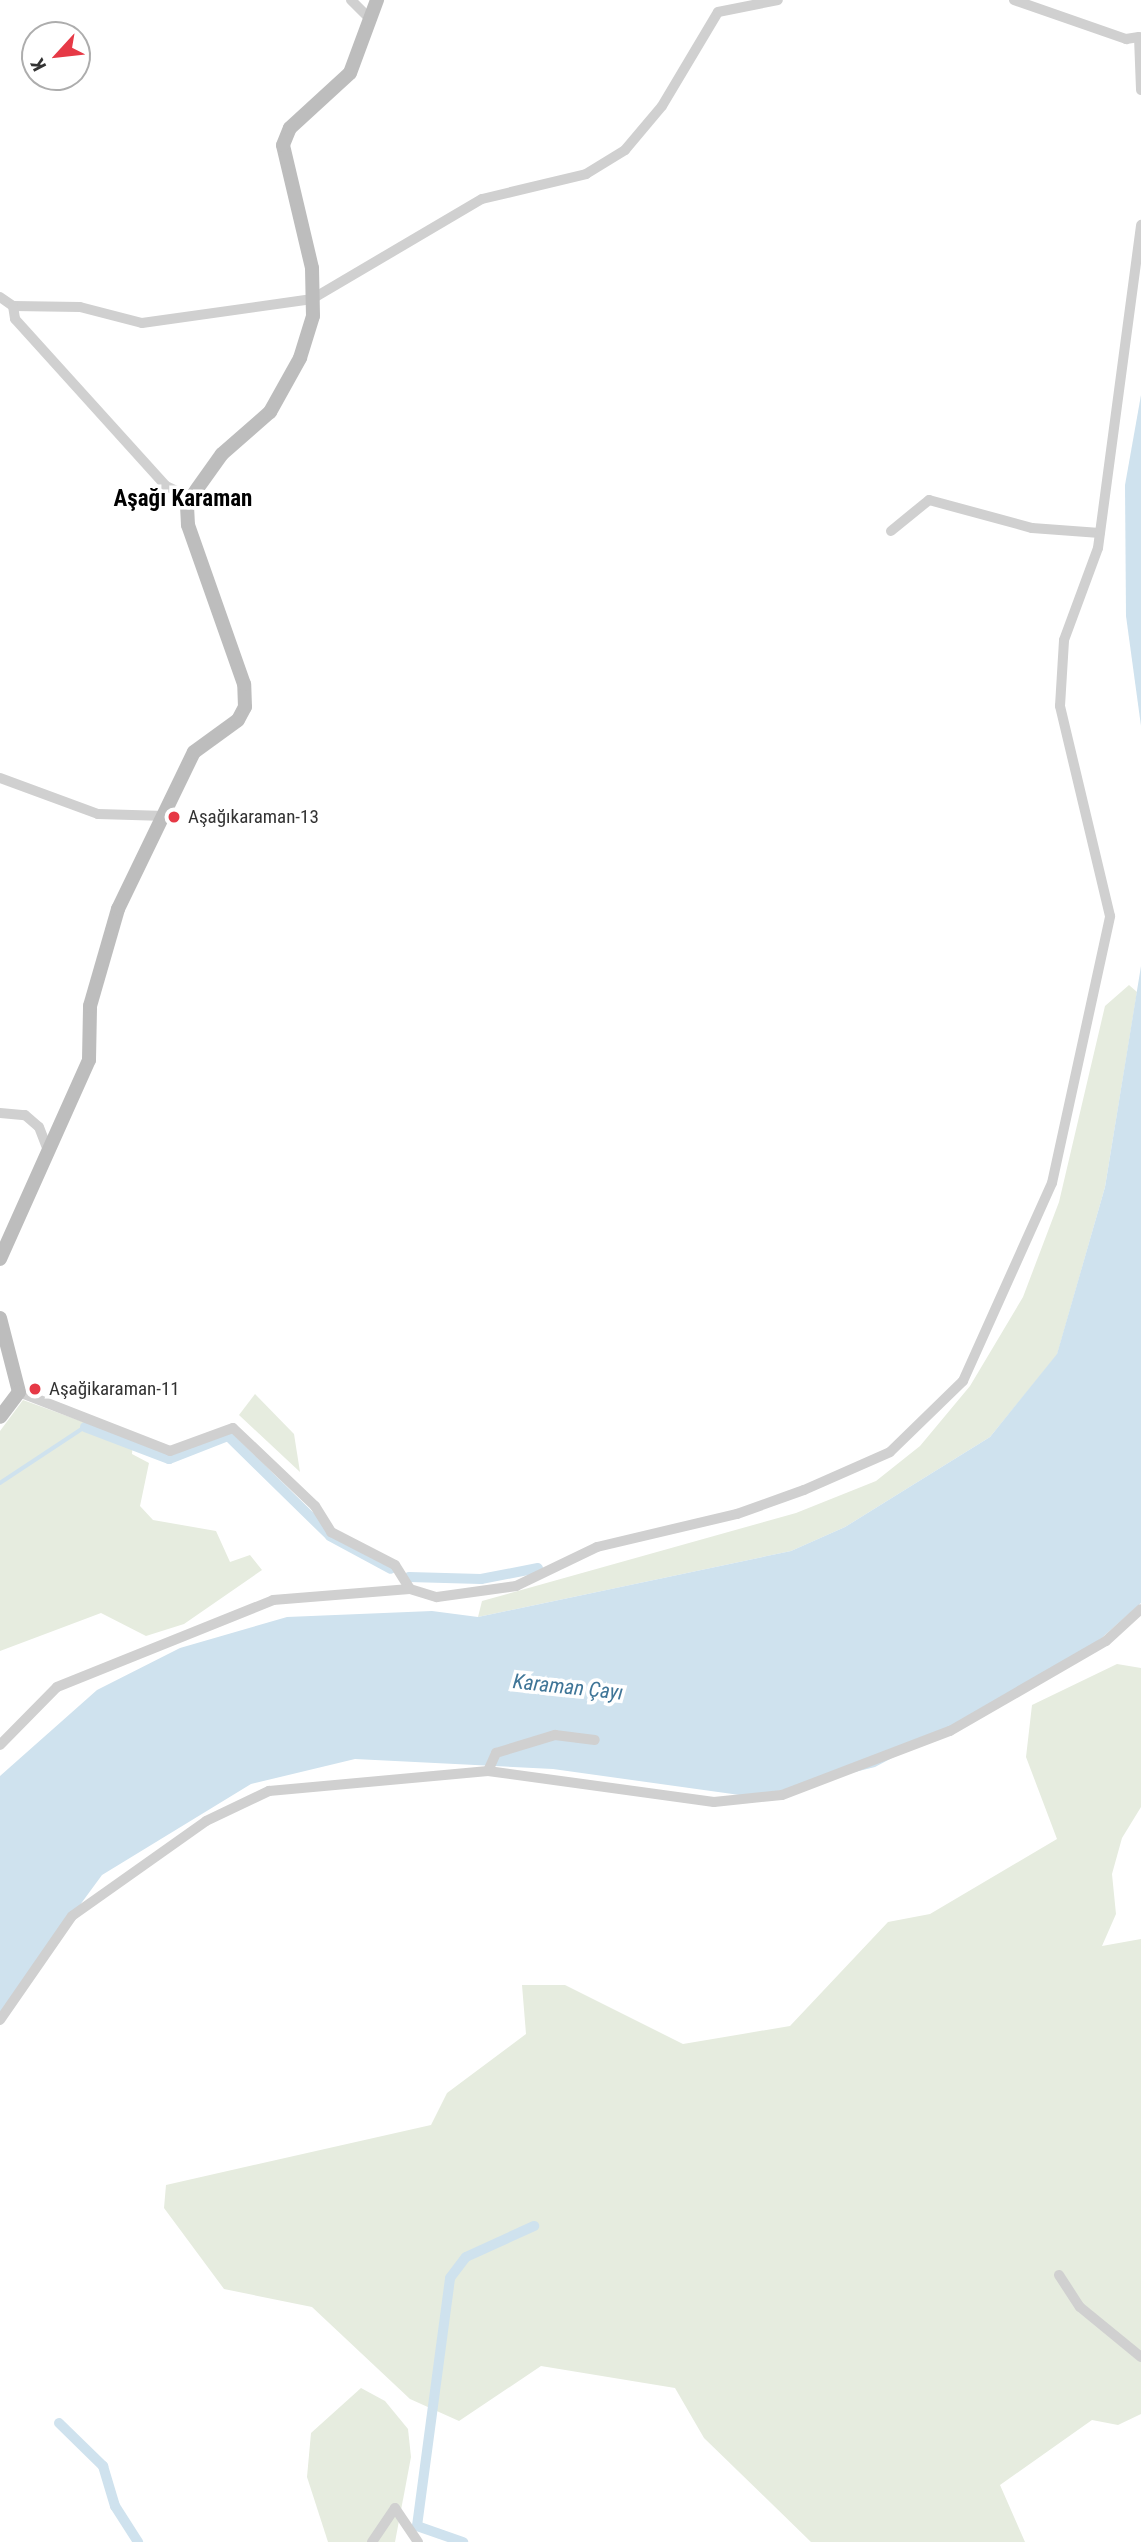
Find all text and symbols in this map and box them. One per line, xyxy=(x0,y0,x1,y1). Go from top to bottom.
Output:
north arrow xyxy=(21,21,91,91)
text: K xyxy=(26,55,51,75)
district label: Aşağı Karaman xyxy=(114,485,252,513)
place label: Aşağıkaraman-13 xyxy=(188,806,319,828)
marker: Aşağıkaraman-13 xyxy=(166,809,182,825)
place label: Aşağikaraman-11 xyxy=(49,1378,180,1400)
marker: Aşağikaraman-11 xyxy=(27,1381,43,1397)
water label: Karaman Çayı xyxy=(512,1669,624,1705)

